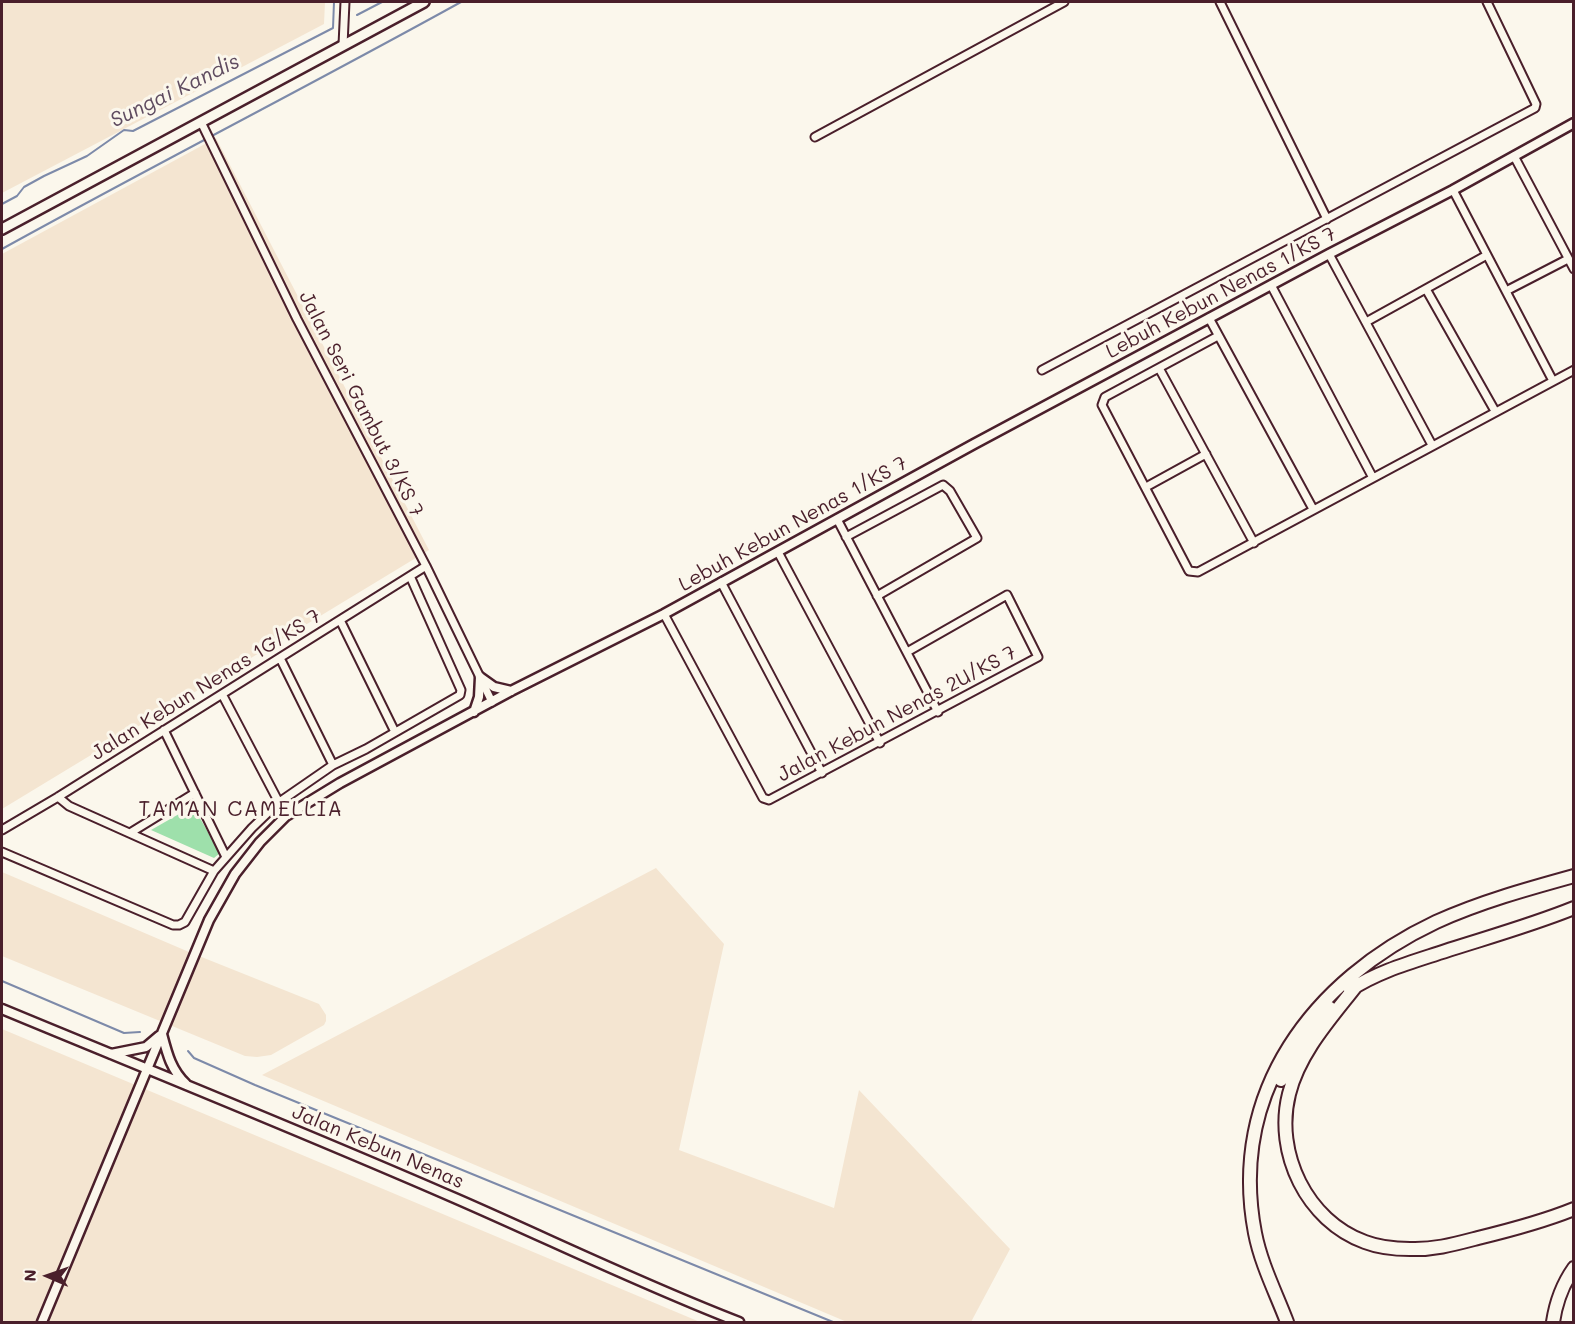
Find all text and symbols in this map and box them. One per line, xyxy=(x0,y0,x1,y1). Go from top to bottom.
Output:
water label: Sungai Kandis xyxy=(106,49,244,133)
street label: Lebuh Kebun Nenas 1/KS 7 xyxy=(1102,222,1340,364)
street label: Jalan Seri Gambut 3/KS 7 xyxy=(294,287,428,521)
street label: Lebuh Kebun Nenas 1/KS 7 xyxy=(675,451,911,597)
street label: Jalan Kebun Nenas 1G/KS 7 xyxy=(87,604,325,766)
street label: Jalan Kebun Nenas 2U/KS 7 xyxy=(774,641,1020,787)
district label: TAMAN CAMELLIA xyxy=(139,797,343,823)
street label: Jalan Kebun Nenas xyxy=(288,1100,468,1194)
north arrow xyxy=(18,1246,78,1306)
text: N xyxy=(19,1269,40,1282)

